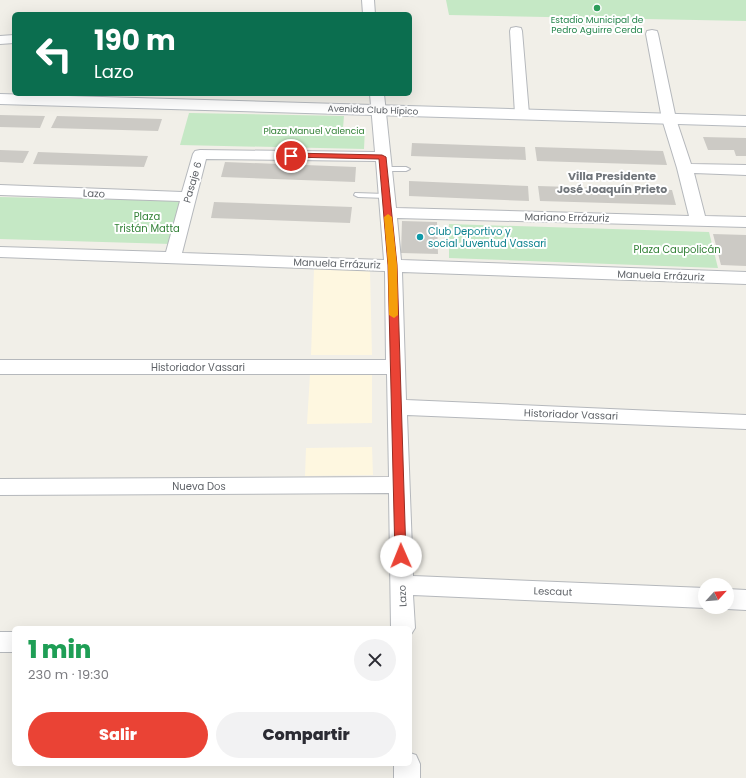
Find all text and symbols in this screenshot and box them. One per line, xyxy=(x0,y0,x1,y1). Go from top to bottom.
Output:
marker: Estadio Municipal de Pedro Aguirre Cerda xyxy=(592,3,602,13)
place label: Estadio Municipal de Pedro Aguirre Cerda xyxy=(551,14,644,36)
text: 190 m xyxy=(94,21,176,60)
icon: left xyxy=(28,28,80,80)
text: Lazo xyxy=(94,59,134,84)
street label: Avenida Club Hípico xyxy=(328,102,419,118)
park label: Plaza Manuel Valencia xyxy=(263,125,365,137)
pin xyxy=(274,139,308,173)
icon: arrive xyxy=(280,145,302,167)
street label: Pasaje 6 xyxy=(179,160,206,205)
district label: Villa Presidente José Joaquín Prieto xyxy=(557,168,667,197)
street label: Lazo xyxy=(83,186,105,201)
park label: Plaza Tristán Matta xyxy=(114,209,180,236)
street label: Mariano Errázuriz xyxy=(524,209,610,226)
place label: Club Deportivo y social Juventud Vassari xyxy=(428,224,546,251)
marker: Club Deportivo y social Juventud Vassari xyxy=(415,232,425,242)
park label: Plaza Caupolicán xyxy=(633,242,721,257)
street label: Manuela Errázuriz xyxy=(293,254,381,273)
street label: Manuela Errázuriz xyxy=(617,266,705,285)
street label: Historiador Vassari xyxy=(151,360,245,375)
street label: Historiador Vassari xyxy=(524,405,618,424)
street label: Nueva Dos xyxy=(172,479,226,494)
position arrow xyxy=(380,535,422,577)
north arrow xyxy=(698,578,734,614)
map controls xyxy=(698,578,734,614)
street label: Lescaut xyxy=(533,583,573,600)
street label: Lazo xyxy=(395,585,410,607)
text: 1 min xyxy=(28,633,91,666)
button: close xyxy=(354,639,396,681)
text: 230 m · 19:30 xyxy=(28,665,109,684)
button: Salir xyxy=(28,712,208,758)
button: Compartir xyxy=(216,712,396,758)

